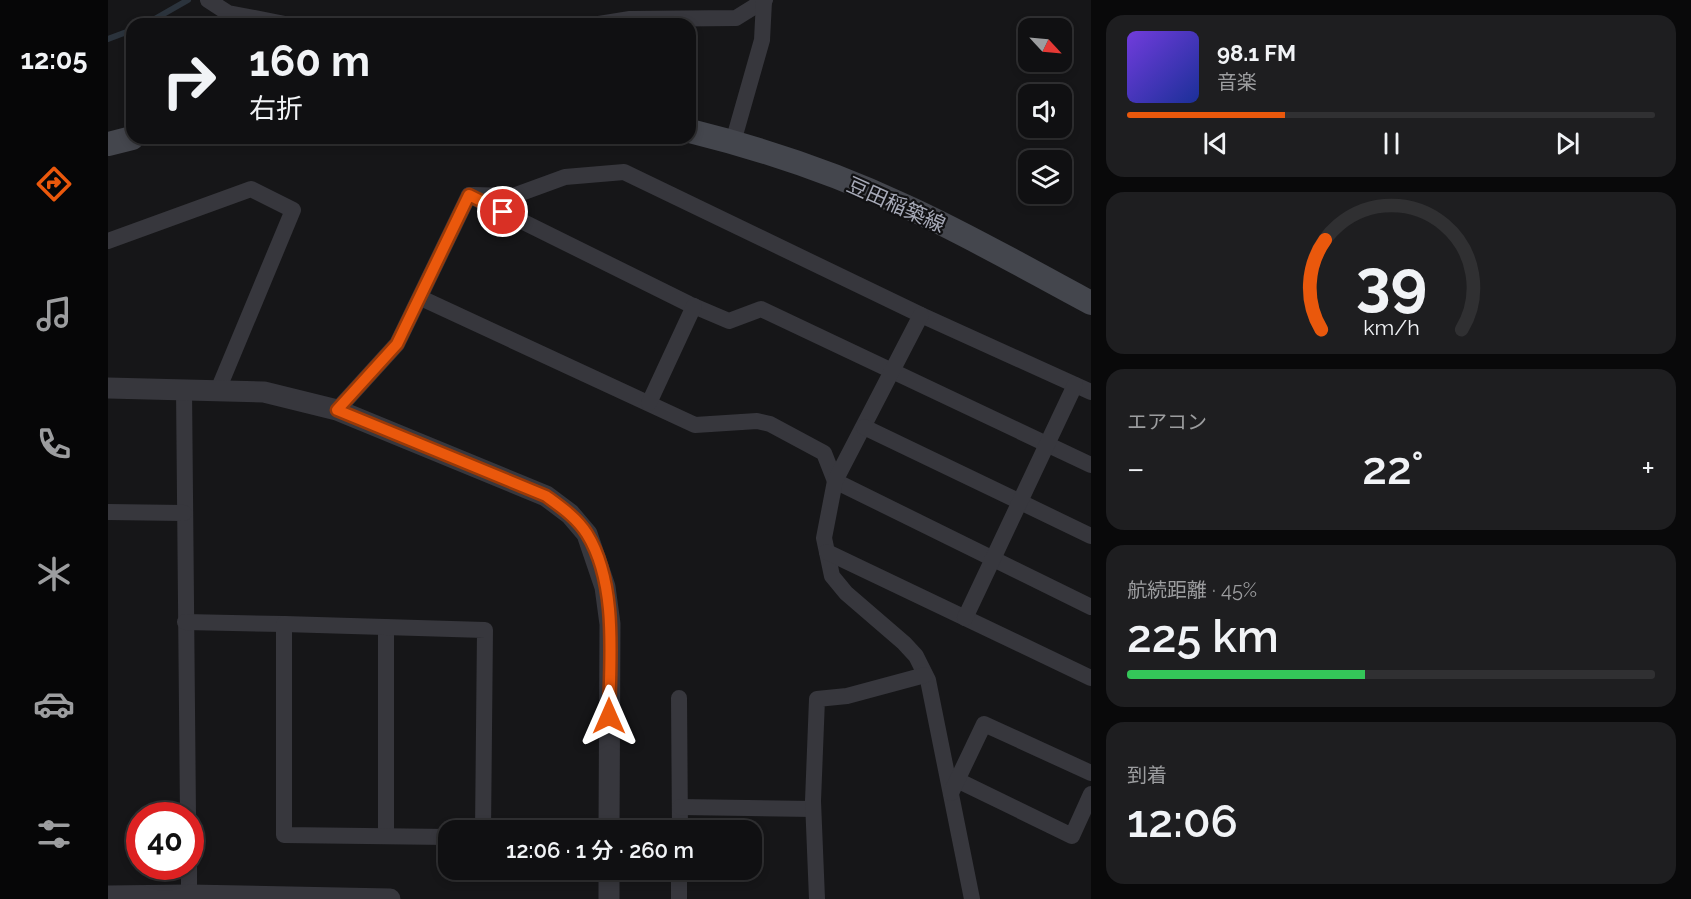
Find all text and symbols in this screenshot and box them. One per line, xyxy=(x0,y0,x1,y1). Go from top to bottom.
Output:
north arrow xyxy=(1018,18,1072,72)
map controls xyxy=(1018,18,1072,204)
text: 160 m xyxy=(249,37,370,86)
text: 98.1 FM xyxy=(1217,40,1296,66)
icon: right xyxy=(150,42,228,120)
text: 12:05 xyxy=(21,44,87,75)
text: 音楽 xyxy=(1217,70,1257,94)
button: sound xyxy=(1018,84,1072,138)
text: 右折 xyxy=(249,93,303,124)
icon: previous xyxy=(1199,127,1232,160)
icon: pause xyxy=(1375,127,1408,160)
icon: next xyxy=(1551,127,1584,160)
button: layers xyxy=(1018,150,1072,204)
icon: directions xyxy=(33,163,75,205)
street label: 豆田稲築線 xyxy=(843,172,949,237)
pin xyxy=(477,186,528,237)
icon: arrive xyxy=(486,195,519,228)
text: 39 xyxy=(1355,245,1427,319)
icon: music xyxy=(33,293,75,335)
text: km/h xyxy=(1363,315,1419,340)
text: エアコン xyxy=(1127,410,1207,434)
icon: phone xyxy=(33,423,75,465)
text: 22° xyxy=(1362,442,1424,495)
text: − xyxy=(1127,449,1145,488)
text: + xyxy=(1641,449,1655,488)
icon: climate xyxy=(33,553,75,595)
text: 航続距離 · 45% xyxy=(1127,578,1257,602)
text: 225 km xyxy=(1127,610,1279,663)
icon: car xyxy=(33,683,75,725)
position arrow xyxy=(577,684,641,748)
text: 到着 xyxy=(1127,763,1167,787)
text: 12:06 xyxy=(1127,795,1238,848)
speed limit sign: 40 xyxy=(126,802,204,880)
icon: filters xyxy=(33,813,75,855)
text: 12:06 · 1 分 · 260 m xyxy=(506,837,694,863)

